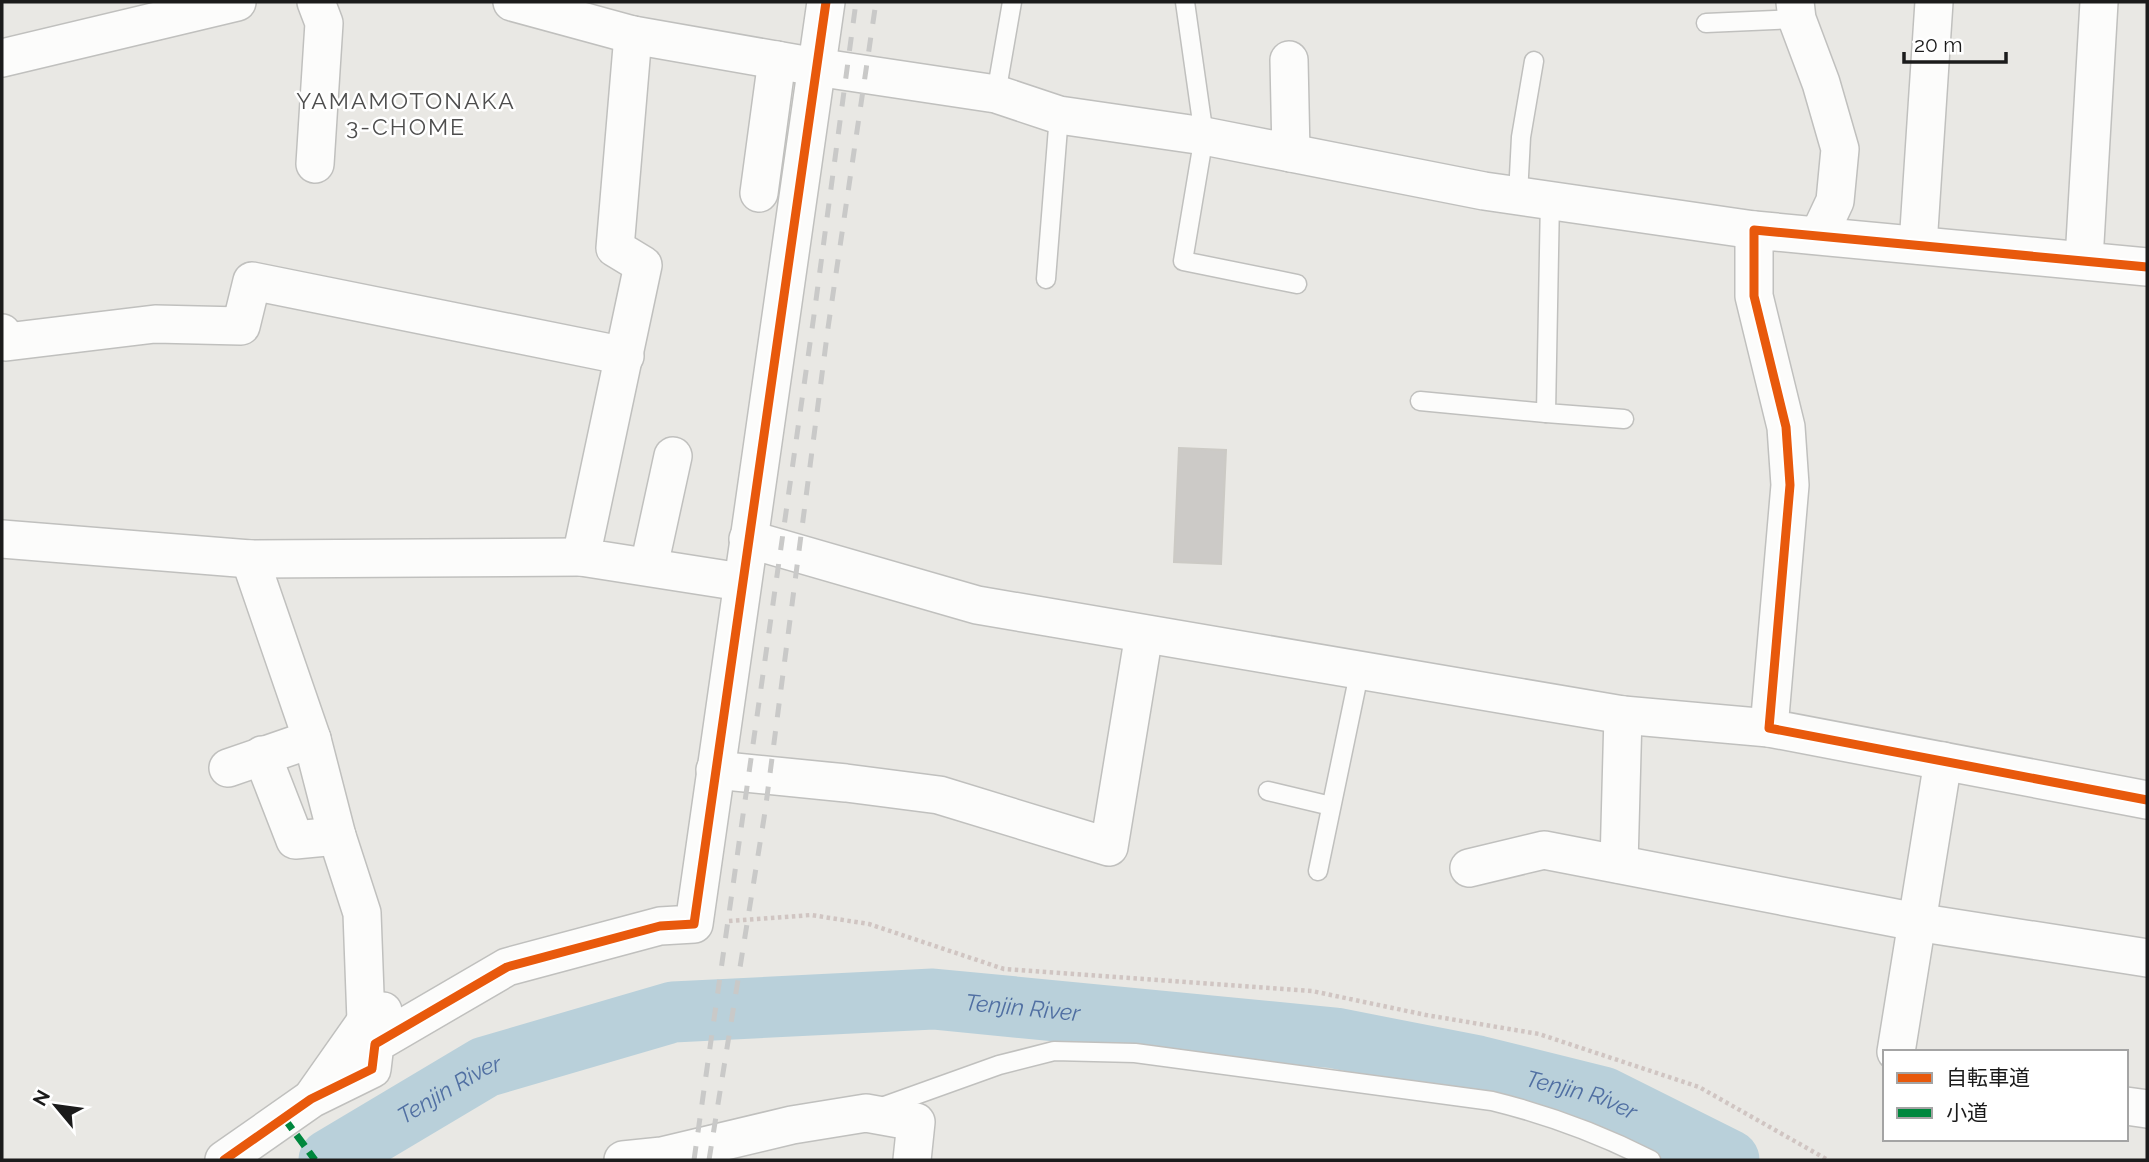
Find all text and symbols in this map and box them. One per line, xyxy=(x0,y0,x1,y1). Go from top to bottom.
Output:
scale bar xyxy=(1904,21,2006,65)
text: 20 m xyxy=(1914,32,1962,57)
district label: YAMAMOTONAKA 3-CHOME xyxy=(296,87,516,140)
water label: Tenjin River xyxy=(964,988,1083,1026)
water label: Tenjin River xyxy=(393,1049,505,1129)
legend xyxy=(1883,1050,2128,1141)
water label: Tenjin River xyxy=(1523,1064,1643,1125)
text: 自転車道 xyxy=(1946,1065,2030,1090)
north arrow xyxy=(21,1071,91,1141)
text: N xyxy=(28,1086,54,1109)
text: 小道 xyxy=(1946,1100,1988,1125)

